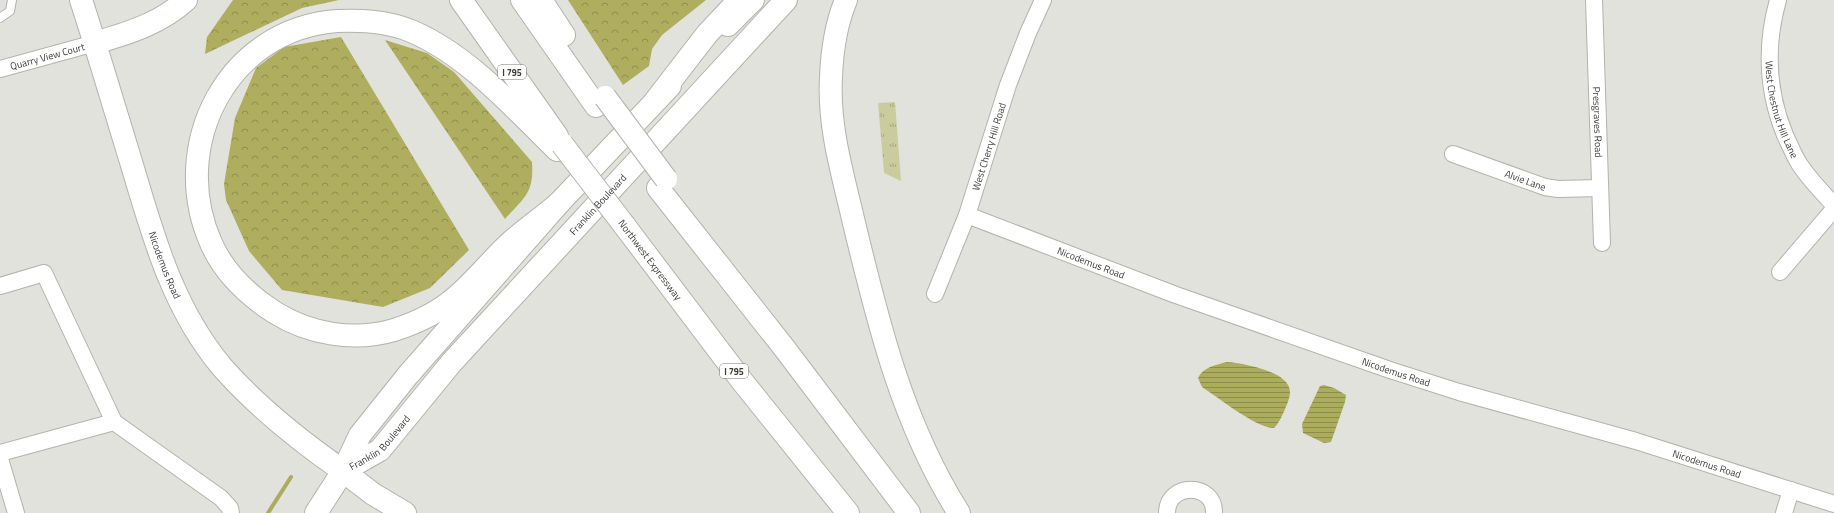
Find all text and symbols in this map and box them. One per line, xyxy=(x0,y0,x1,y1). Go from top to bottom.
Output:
street label: Quarry View Court xyxy=(8,39,87,73)
street label: West Chestnut Hill Lane xyxy=(1762,61,1802,161)
road number: I 795 xyxy=(498,65,526,79)
street label: Presgraves Road xyxy=(1589,86,1607,158)
street label: West Cherry Hill Road xyxy=(968,101,1009,192)
street label: Alvie Lane xyxy=(1503,166,1548,194)
street label: Franklin Boulevard xyxy=(566,170,630,238)
street label: Northwest Expressway xyxy=(615,217,685,304)
street label: Nicodemus Road xyxy=(145,229,185,301)
street label: Nicodemus Road xyxy=(1055,243,1127,282)
street label: Nicodemus Road xyxy=(1360,353,1432,390)
road number: I 795 xyxy=(720,364,748,378)
street label: Franklin Boulevard xyxy=(346,412,413,474)
street label: Nicodemus Road xyxy=(1671,446,1743,481)

